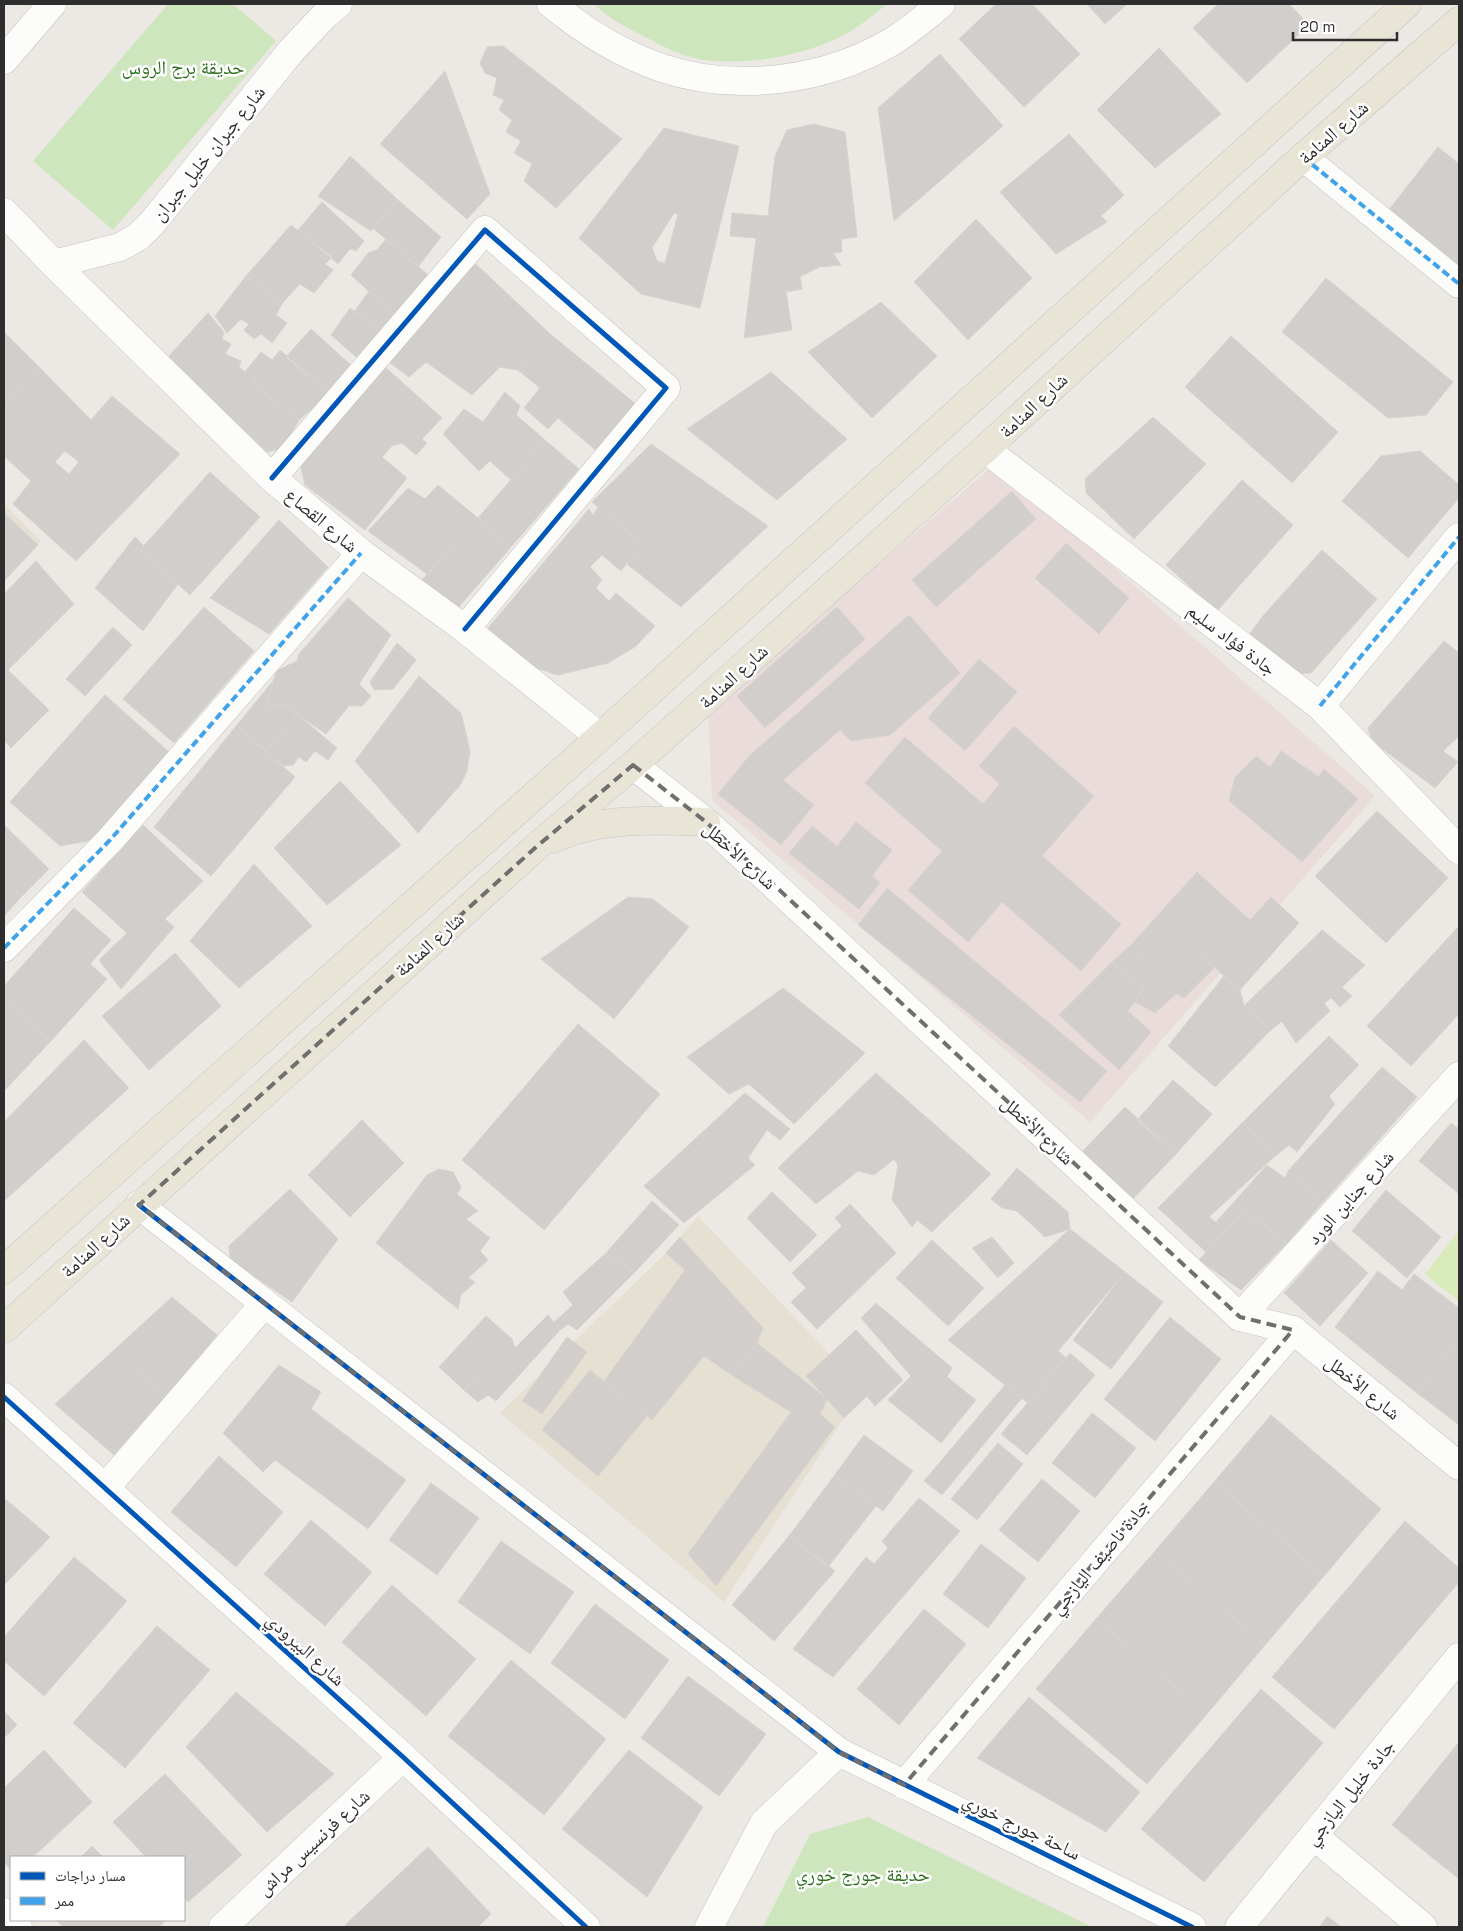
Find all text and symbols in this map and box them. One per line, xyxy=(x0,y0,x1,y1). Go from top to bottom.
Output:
scale bar xyxy=(1293,10,1397,42)
text: 20 m xyxy=(1300,17,1335,36)
park label: حديقة برج الروس xyxy=(122,55,244,80)
street label: شارع جبران خليل جبران xyxy=(146,80,271,226)
street label: شارع المنامة xyxy=(1293,95,1374,170)
street label: شارع المنامة xyxy=(994,367,1073,443)
street label: شارع القصاع xyxy=(280,483,363,558)
street label: جادة فؤاد سليم xyxy=(1182,598,1281,681)
street label: شارع المنامة xyxy=(693,639,773,714)
street label: شارع الأخطل xyxy=(698,816,782,895)
street label: شارع المنامة xyxy=(389,907,469,982)
street label: شارع الأخطل xyxy=(996,1090,1079,1170)
street label: شارع جناين الورد xyxy=(1301,1145,1399,1250)
street label: شارع المنامة xyxy=(55,1208,135,1283)
street label: شارع الأخطل xyxy=(1320,1349,1406,1426)
street label: جادة ناصيف اليازجي xyxy=(1044,1495,1157,1622)
street label: شارع البيرودي xyxy=(259,1607,350,1694)
street label: جادة خليل اليازجي xyxy=(1299,1734,1402,1852)
street label: شارع فرنسيس مراش xyxy=(252,1784,375,1901)
street label: ساحة جورج خوري xyxy=(957,1787,1085,1868)
legend xyxy=(10,1856,185,1921)
park label: حديقة جورج خوري xyxy=(796,1862,930,1890)
text: مسار دراجات xyxy=(55,1866,126,1885)
text: ممر xyxy=(54,1891,74,1910)

